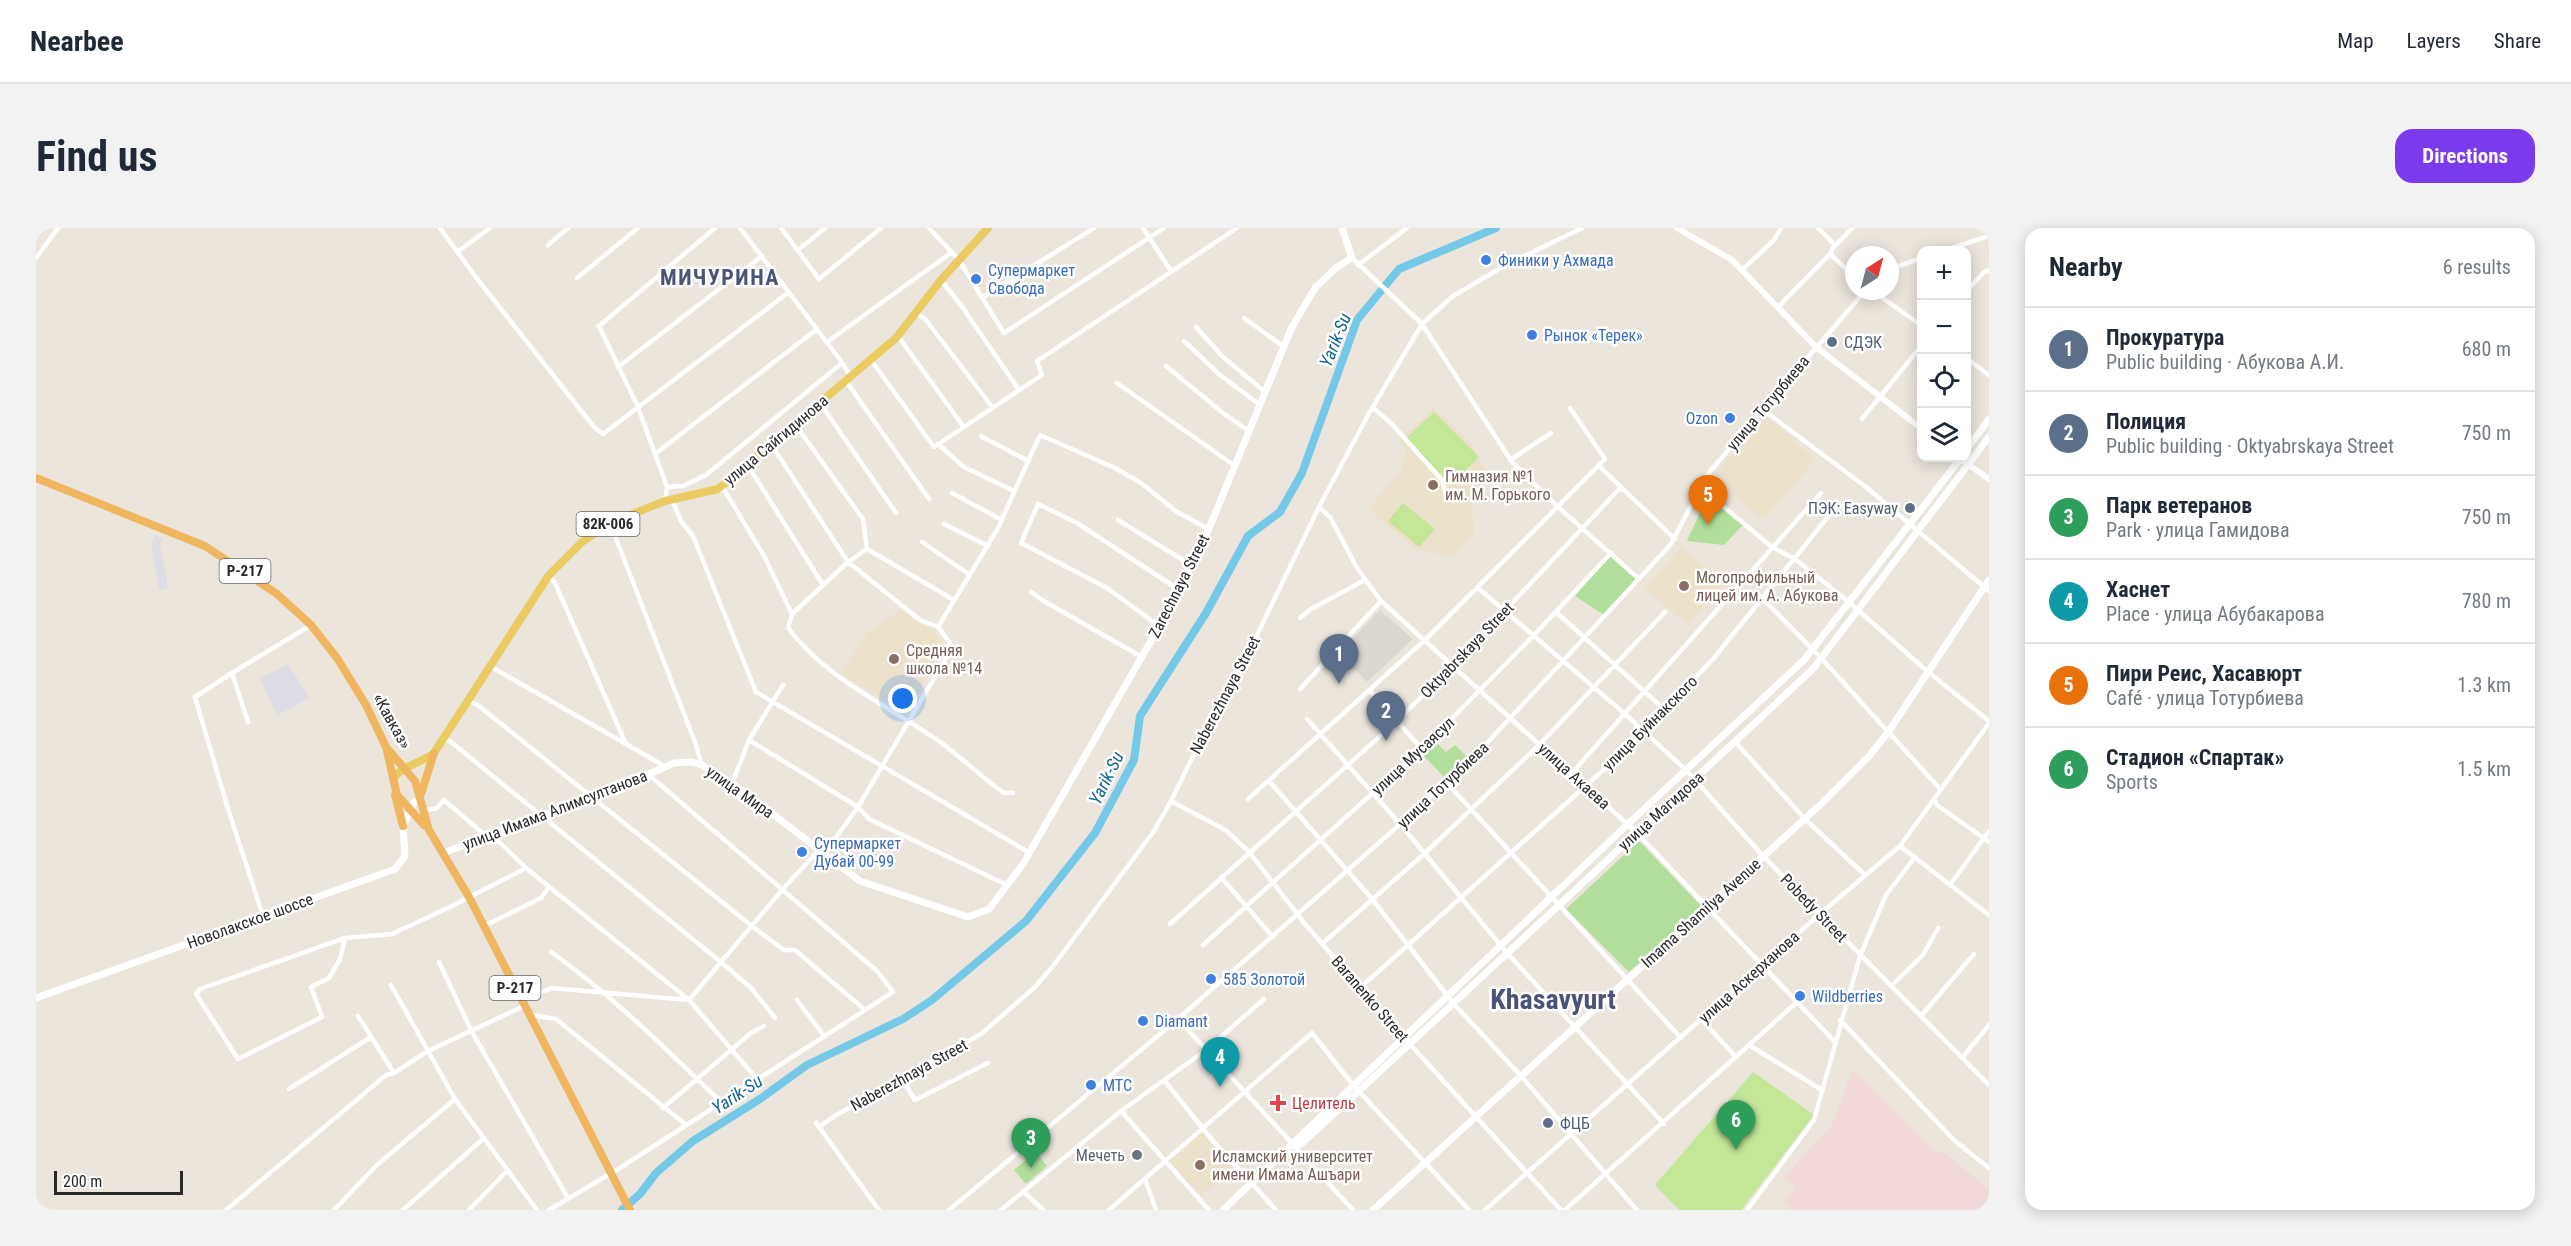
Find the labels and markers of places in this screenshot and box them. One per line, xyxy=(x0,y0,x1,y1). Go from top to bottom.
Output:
place label: Финики у Ахмада xyxy=(1498,251,1614,270)
marker: Финики у Ахмада xyxy=(1479,253,1493,267)
place label: Супермаркет Свобода xyxy=(988,261,1075,298)
marker: Супермаркет Свобода xyxy=(969,272,983,286)
place label: Рынок «Терек» xyxy=(1544,326,1643,345)
marker: Рынок «Терек» xyxy=(1525,328,1539,342)
place label: СДЭК xyxy=(1844,333,1882,352)
marker: СДЭК xyxy=(1825,335,1839,349)
place label: Ozon xyxy=(1686,409,1718,428)
marker: Ozon xyxy=(1723,411,1737,425)
place label: Гимназия №1 им. М. Горького xyxy=(1445,467,1551,504)
pin: 5 xyxy=(1688,476,1728,525)
marker: Гимназия №1 им. М. Горького xyxy=(1426,478,1440,492)
place label: ПЭК: Easyway xyxy=(1808,499,1898,518)
marker: ПЭК: Easyway xyxy=(1903,501,1917,515)
place label: Могопрофильный лицей им. А. Абукова xyxy=(1696,568,1838,605)
marker: Могопрофильный лицей им. А. Абукова xyxy=(1677,579,1691,593)
pin: 1 xyxy=(1320,634,1358,684)
place label: Средняя школа №14 xyxy=(906,641,982,678)
marker: Средняя школа №14 xyxy=(887,652,901,666)
pin: 2 xyxy=(1366,692,1406,741)
place label: Супермаркет Дубай 00-99 xyxy=(814,834,901,871)
marker: Супермаркет Дубай 00-99 xyxy=(795,845,809,859)
place label: 585 Золотой xyxy=(1223,970,1305,989)
marker: 585 Золотой xyxy=(1204,972,1218,986)
place label: Wildberries xyxy=(1812,987,1883,1006)
marker: Wildberries xyxy=(1793,989,1807,1003)
place label: Diamant xyxy=(1155,1012,1208,1031)
marker: Diamant xyxy=(1136,1014,1150,1028)
pin: 4 xyxy=(1200,1038,1240,1087)
place label: МТС xyxy=(1103,1076,1132,1095)
marker: МТС xyxy=(1084,1078,1098,1092)
marker: Целитель xyxy=(1269,1094,1287,1112)
place label: Целитель xyxy=(1292,1094,1356,1113)
pin: 6 xyxy=(1716,1100,1756,1150)
place label: ФЦБ xyxy=(1560,1114,1590,1133)
marker: ФЦБ xyxy=(1541,1116,1555,1130)
pin: 3 xyxy=(1012,1118,1050,1168)
place label: Мечеть xyxy=(1076,1146,1125,1165)
place label: Исламский университет имени Имама Ашъари xyxy=(1212,1147,1373,1184)
marker: Мечеть xyxy=(1130,1148,1144,1162)
marker: Исламский университет имени Имама Ашъари xyxy=(1193,1158,1207,1172)

